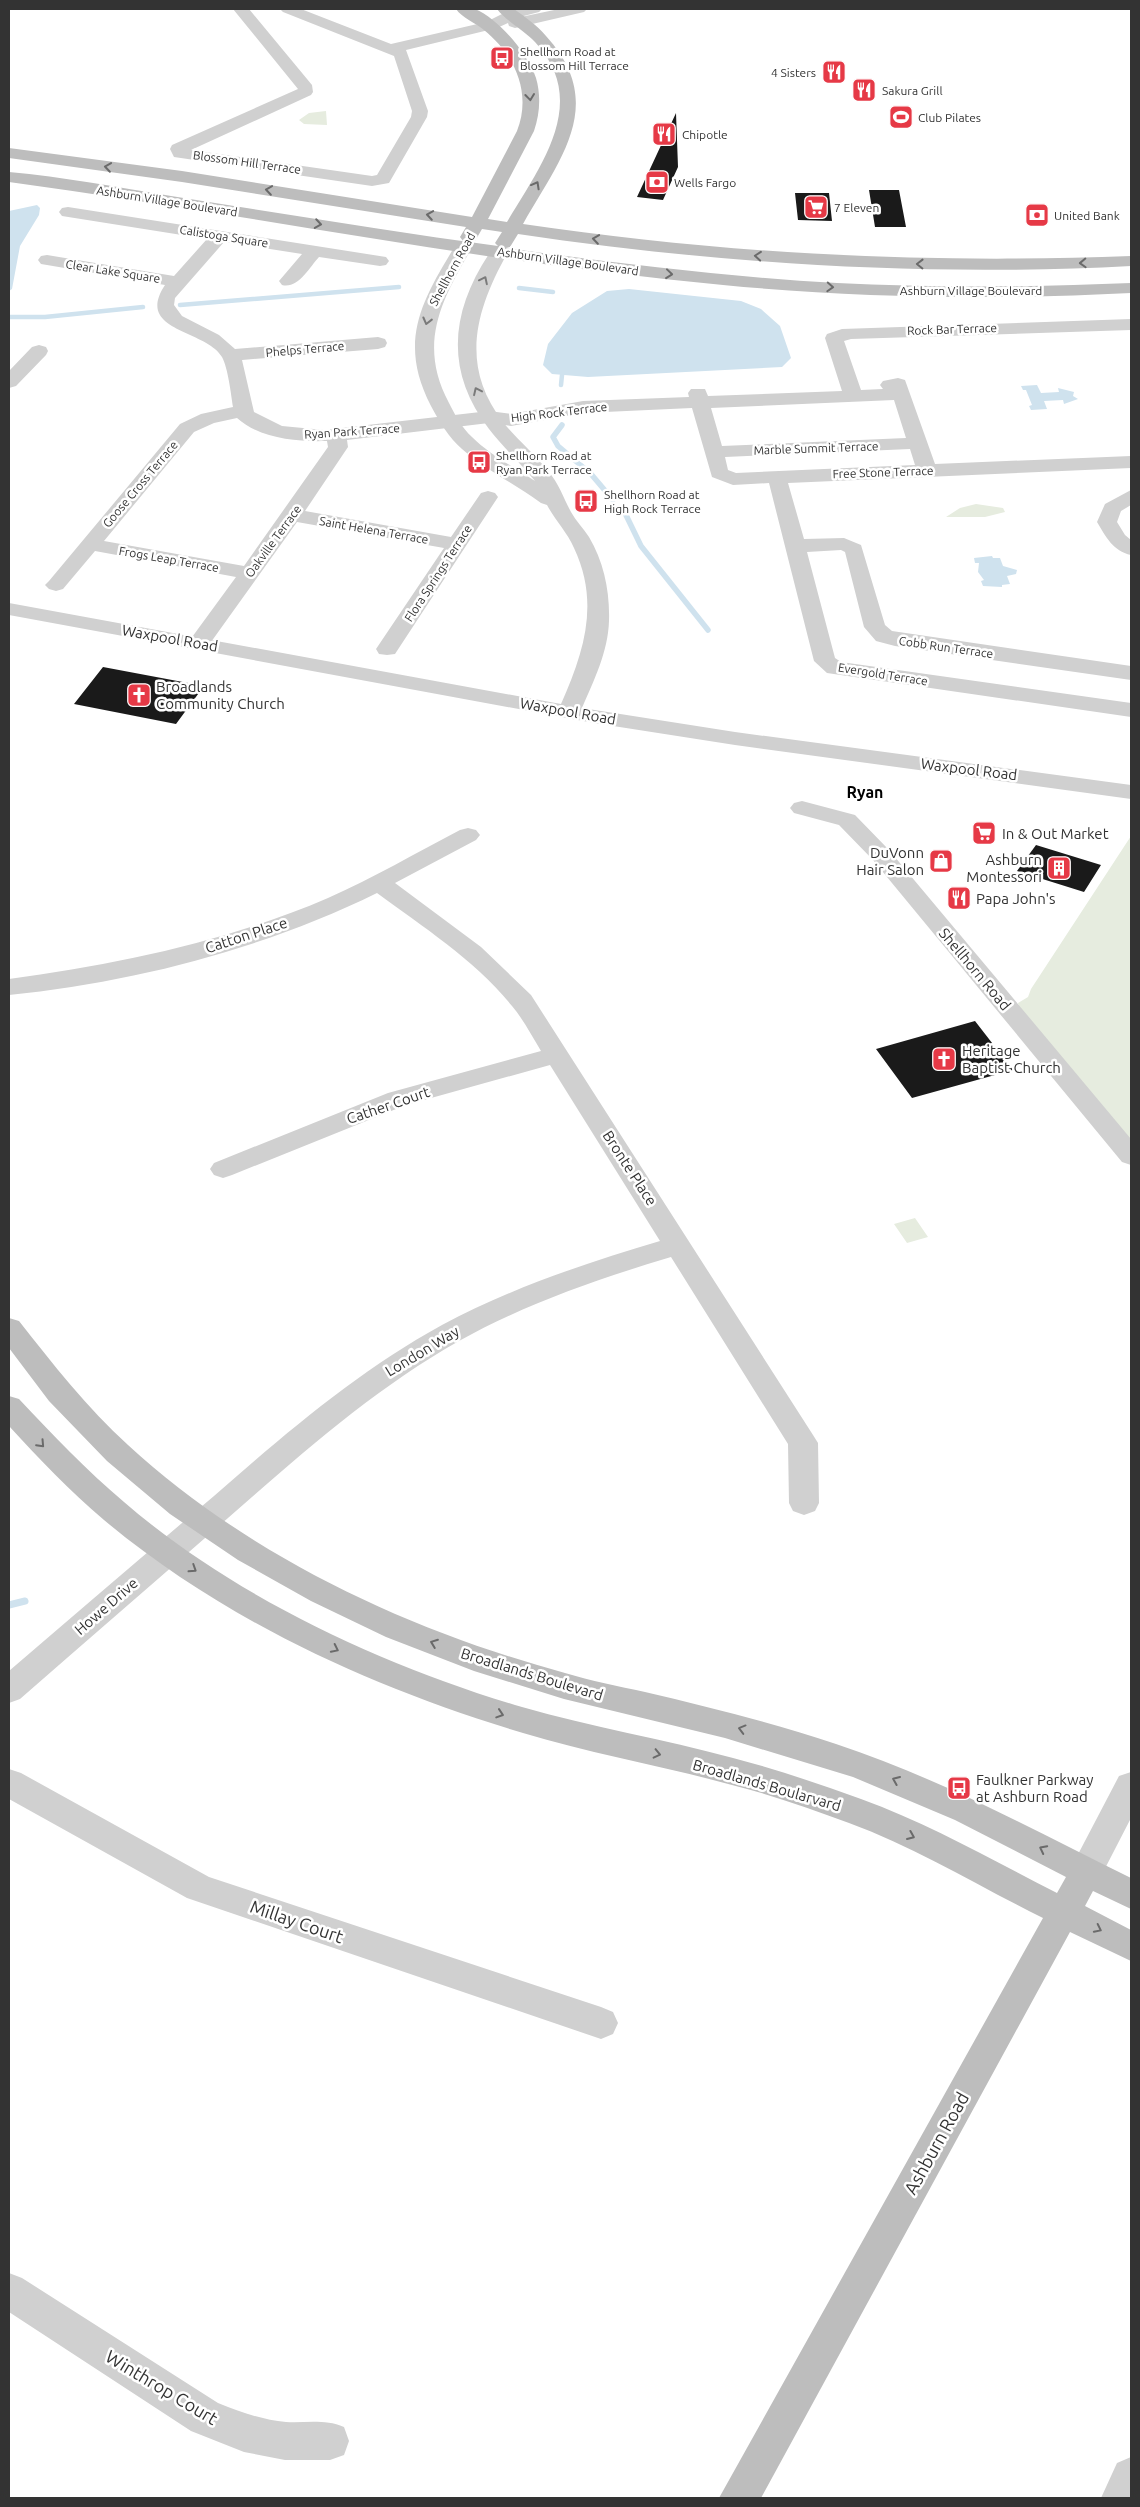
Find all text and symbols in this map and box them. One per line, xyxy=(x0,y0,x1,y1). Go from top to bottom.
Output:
bus stop icon: Shellhorn Road at Blossom Hill Terrace xyxy=(489,45,515,71)
place label: Shellhorn Road at Blossom Hill Terrace xyxy=(520,45,629,72)
restaurant icon: 4 Sisters xyxy=(821,59,847,85)
place label: 4 Sisters xyxy=(771,66,816,79)
restaurant icon: Sakura Grill xyxy=(851,77,877,103)
place label: Sakura Grill xyxy=(882,84,943,97)
one-way arrow xyxy=(524,93,535,101)
sports icon: Club Pilates xyxy=(888,104,914,130)
place label: Club Pilates xyxy=(918,111,981,124)
restaurant icon: Chipotle xyxy=(651,121,677,147)
place label: Chipotle xyxy=(682,128,728,141)
street label: Blossom Hill Terrace xyxy=(192,148,302,176)
one-way arrow xyxy=(104,162,113,172)
bank icon: Wells Fargo xyxy=(644,169,670,195)
place label: Wells Fargo xyxy=(674,176,736,189)
one-way arrow xyxy=(530,181,540,190)
street label: Ashburn Village Boulevard xyxy=(96,183,238,219)
one-way arrow xyxy=(265,186,273,196)
supermarket icon: 7 Eleven xyxy=(803,194,829,220)
place label: 7 Eleven xyxy=(834,201,879,214)
bank icon: United Bank xyxy=(1024,202,1050,228)
place label: United Bank xyxy=(1054,209,1120,222)
one-way arrow xyxy=(425,210,434,220)
one-way arrow xyxy=(315,218,323,229)
street label: Calistoga Square xyxy=(179,223,269,249)
street label: Shellhorn Road xyxy=(427,230,477,308)
one-way arrow xyxy=(592,234,600,245)
street label: Ashburn Village Boulevard xyxy=(497,245,639,277)
one-way arrow xyxy=(754,251,762,262)
street label: Clear Lake Square xyxy=(65,257,161,285)
one-way arrow xyxy=(1078,257,1086,268)
one-way arrow xyxy=(916,259,924,269)
one-way arrow xyxy=(665,268,673,279)
one-way arrow xyxy=(478,276,488,285)
one-way arrow xyxy=(827,282,835,293)
street label: Ashburn Village Boulevard xyxy=(900,284,1042,297)
one-way arrow xyxy=(422,316,433,325)
street label: Rock Bar Terrace xyxy=(907,321,997,337)
street label: Phelps Terrace xyxy=(265,339,345,359)
one-way arrow xyxy=(472,387,483,396)
street label: High Rock Terrace xyxy=(510,400,608,424)
street label: Ryan Park Terrace xyxy=(304,421,400,441)
street label: Goose Cross Terrace xyxy=(100,438,180,530)
street label: Marble Summit Terrace xyxy=(753,439,879,457)
bus stop icon: Shellhorn Road at Ryan Park Terrace xyxy=(466,449,492,475)
place label: Shellhorn Road at Ryan Park Terrace xyxy=(496,449,592,476)
street label: Free Stone Terrace xyxy=(832,464,934,480)
bus stop icon: Shellhorn Road at High Rock Terrace xyxy=(573,488,599,514)
place label: Shellhorn Road at High Rock Terrace xyxy=(604,488,701,515)
street label: Oakville Terrace xyxy=(242,502,304,580)
street label: Saint Helena Terrace xyxy=(319,514,429,546)
street label: Flora Springs Terrace xyxy=(402,522,474,624)
street label: Frogs Leap Terrace xyxy=(118,544,220,574)
street label: Waxpool Road xyxy=(121,621,219,655)
street label: Cobb Run Terrace xyxy=(898,634,994,660)
street label: Evergold Terrace xyxy=(837,660,929,688)
place label: Broadlands Community Church xyxy=(156,678,285,712)
church icon: Broadlands Community Church xyxy=(126,682,152,708)
street label: Waxpool Road xyxy=(519,694,617,728)
street label: Waxpool Road xyxy=(920,755,1018,783)
district label: Ryan xyxy=(847,783,883,801)
supermarket icon: In & Out Market xyxy=(971,820,997,846)
place label: In & Out Market xyxy=(1002,825,1109,842)
place label: DuVonn Hair Salon xyxy=(856,844,924,878)
shop icon: DuVonn Hair Salon xyxy=(928,848,954,874)
place label: Ashburn Montessori xyxy=(966,851,1042,885)
building icon: Ashburn Montessori xyxy=(1046,855,1072,881)
restaurant icon: Papa John's xyxy=(946,885,972,911)
place label: Papa John's xyxy=(976,890,1056,907)
street label: Catton Place xyxy=(203,914,289,956)
street label: Shellhorn Road xyxy=(936,924,1014,1014)
place label: Heritage Baptist Church xyxy=(962,1042,1061,1076)
church icon: Heritage Baptist Church xyxy=(931,1046,957,1072)
street label: Cather Court xyxy=(344,1083,432,1127)
street label: Bronte Place xyxy=(599,1127,661,1209)
street label: London Way xyxy=(382,1322,462,1380)
one-way arrow xyxy=(36,1438,45,1447)
one-way arrow xyxy=(188,1563,197,1572)
street label: Howe Drive xyxy=(71,1574,141,1638)
one-way arrow xyxy=(430,1639,439,1649)
one-way arrow xyxy=(330,1643,339,1653)
street label: Broadlands Boulevard xyxy=(459,1644,605,1704)
one-way arrow xyxy=(495,1708,504,1718)
one-way arrow xyxy=(738,1725,746,1735)
one-way arrow xyxy=(653,1749,662,1759)
street label: Broadlands Boularvard xyxy=(691,1756,843,1814)
place label: Faulkner Parkway at Ashburn Road xyxy=(976,1771,1093,1805)
bus stop icon: Faulkner Parkway at Ashburn Road xyxy=(946,1775,972,1801)
one-way arrow xyxy=(892,1776,901,1787)
one-way arrow xyxy=(906,1829,915,1840)
one-way arrow xyxy=(1039,1845,1048,1855)
street label: Millay Court xyxy=(248,1896,346,1946)
one-way arrow xyxy=(1092,1923,1101,1933)
street label: Ashburn Road xyxy=(900,2088,972,2198)
street label: Winthrop Court xyxy=(103,2346,221,2428)

